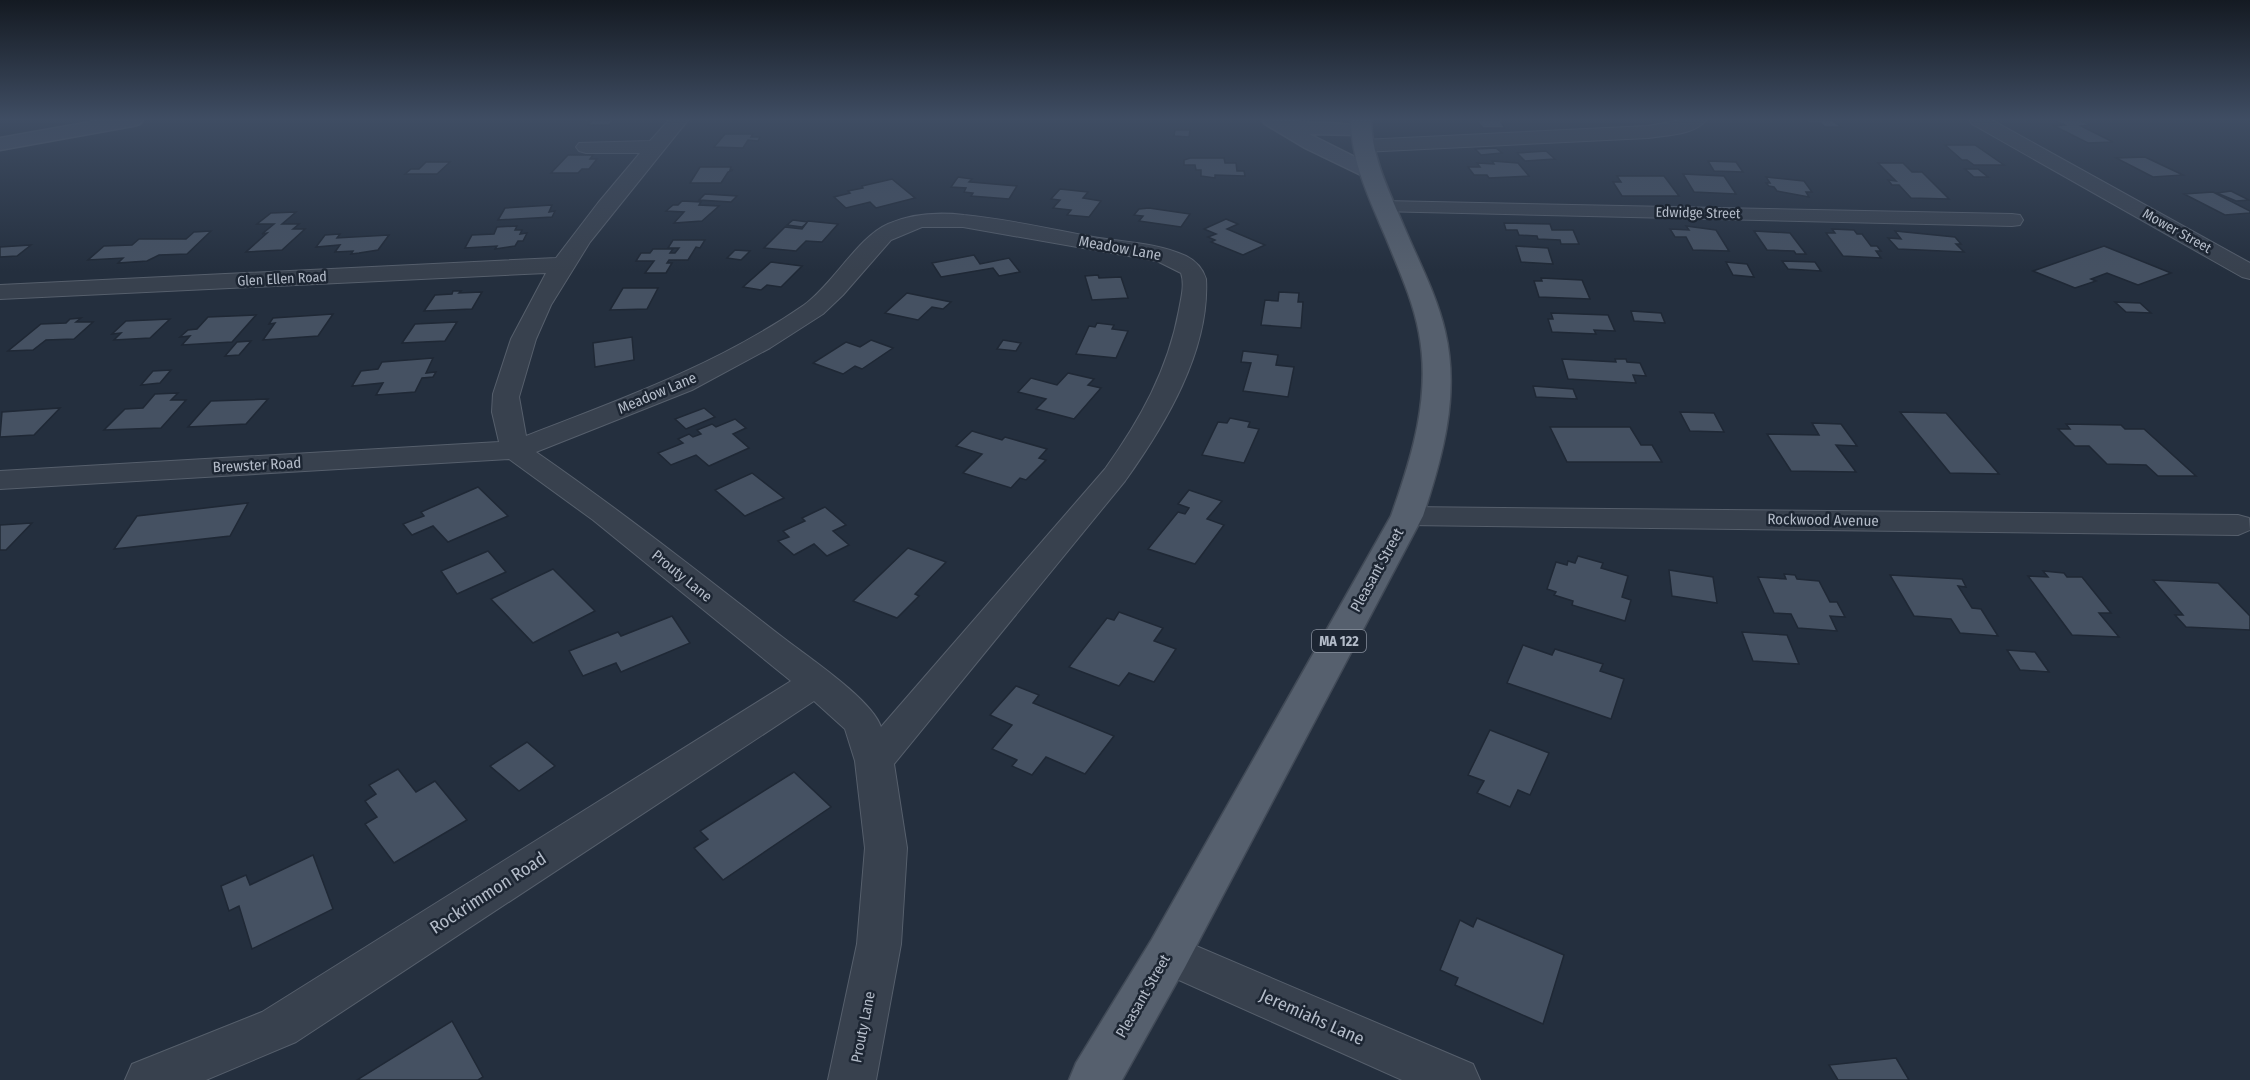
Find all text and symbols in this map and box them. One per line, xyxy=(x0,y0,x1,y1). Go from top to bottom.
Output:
street label: Edwidge Street xyxy=(1655,204,1741,222)
street label: Mower Street xyxy=(2140,205,2215,257)
street label: Meadow Lane xyxy=(1077,232,1163,264)
street label: Glen Ellen Road xyxy=(237,268,327,290)
street label: Meadow Lane xyxy=(615,368,699,418)
street label: Brewster Road xyxy=(212,454,302,476)
street label: Rockwood Avenue xyxy=(1767,510,1879,530)
street label: Pleasant Street xyxy=(1347,525,1407,615)
street label: Prouty Lane xyxy=(648,546,716,606)
road number: MA 122 xyxy=(1312,630,1366,652)
street label: Rockrimmon Road xyxy=(426,847,550,939)
street label: Pleasant Street xyxy=(1112,951,1174,1041)
street label: Jeremiahs Lane xyxy=(1256,984,1368,1050)
street label: Prouty Lane xyxy=(847,990,879,1064)

